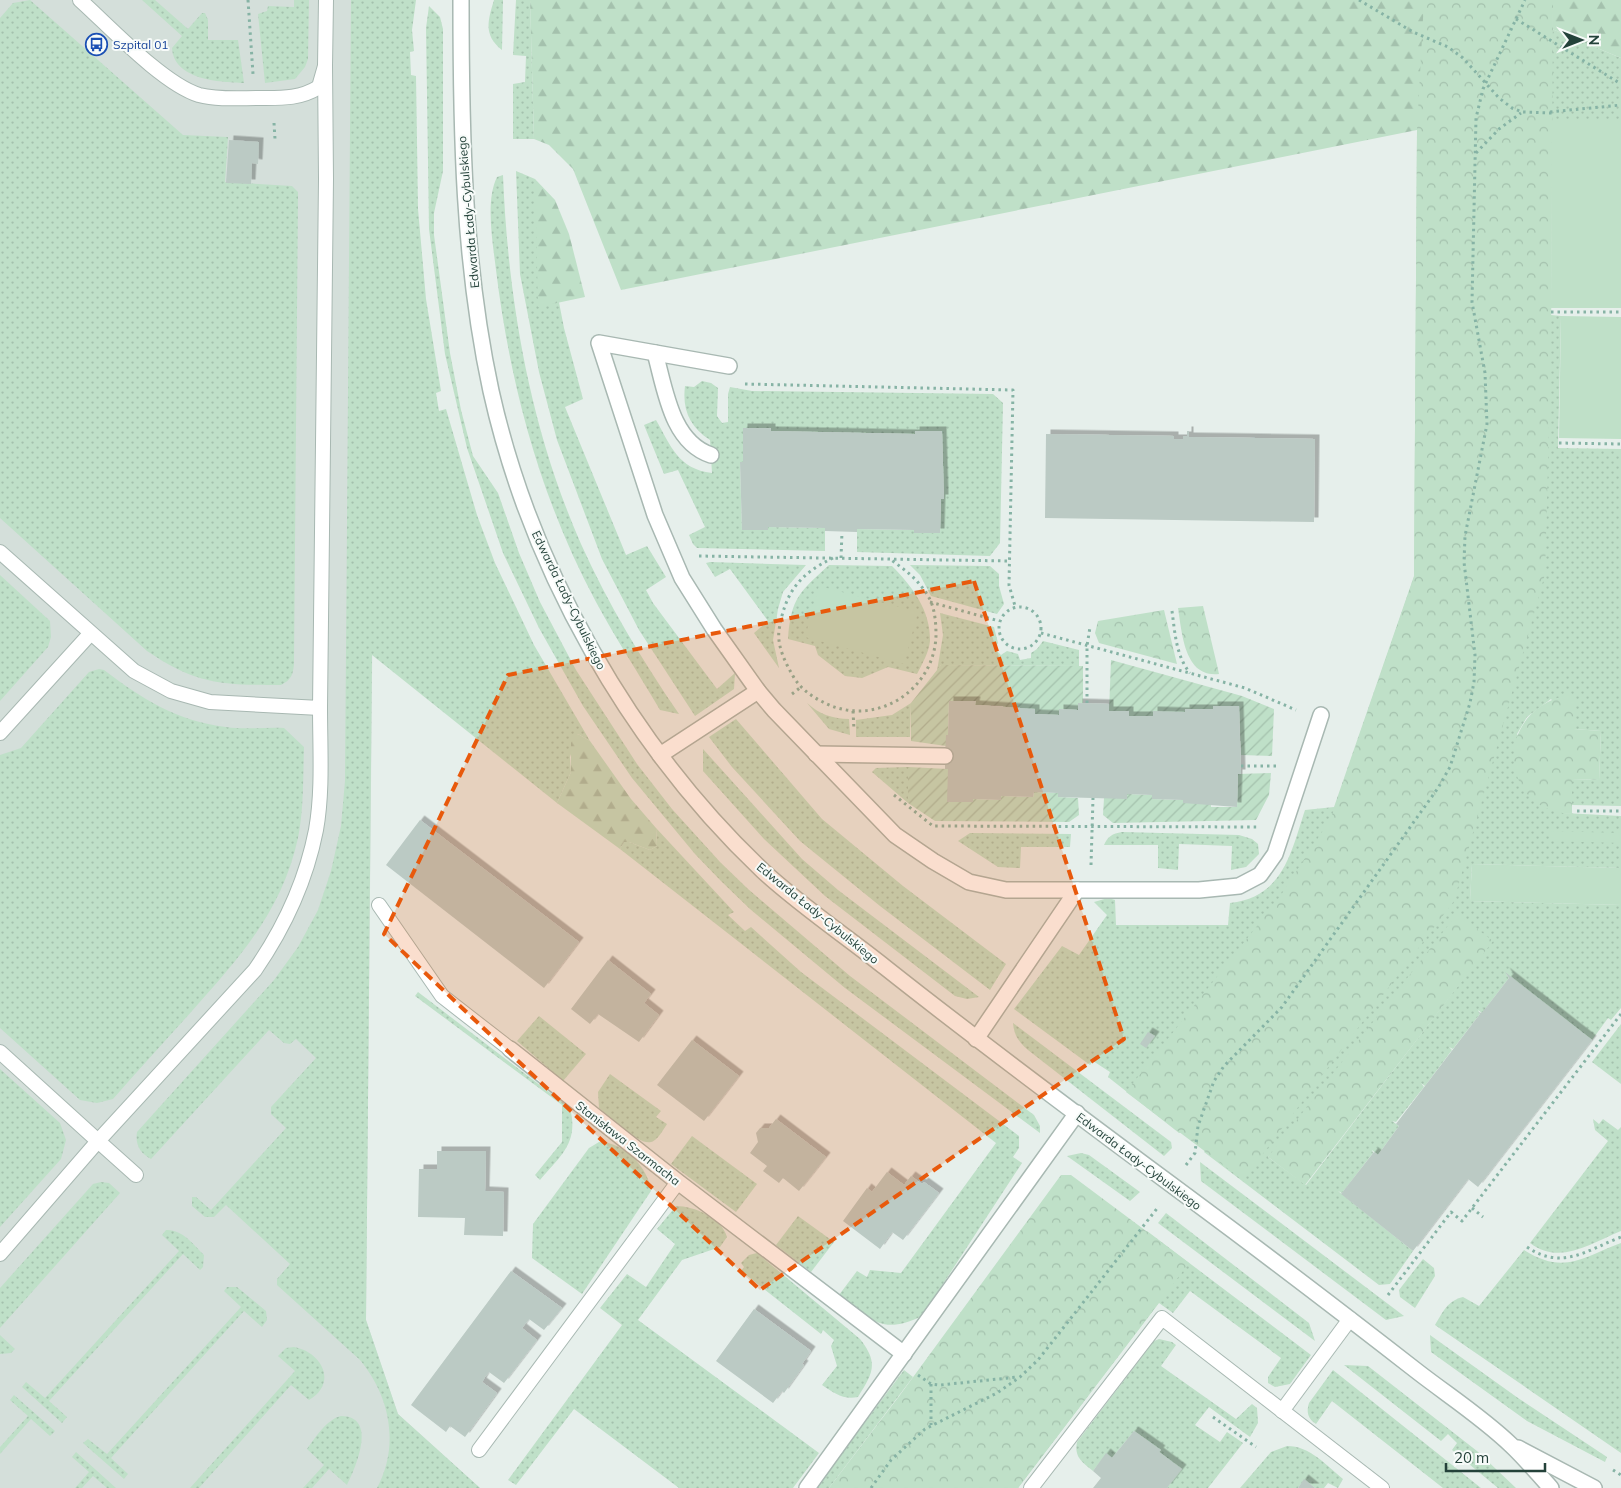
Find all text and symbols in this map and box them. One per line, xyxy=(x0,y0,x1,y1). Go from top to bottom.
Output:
north arrow xyxy=(1556,15,1606,65)
bus stop icon: Szpital 01 xyxy=(85,32,109,56)
text: N xyxy=(1585,35,1603,45)
place label: Szpital 01 xyxy=(113,37,169,52)
street label: Edwarda Łady-Cybulskiego xyxy=(454,135,482,289)
street label: Edwarda Łady-Cybulskiego xyxy=(529,528,609,672)
street label: Edwarda Łady-Cybulskiego xyxy=(754,859,882,967)
street label: Stanisława Szarmacha xyxy=(573,1098,683,1188)
street label: Edwarda Łady-Cybulskiego xyxy=(1074,1109,1205,1213)
scale bar xyxy=(1446,1440,1545,1472)
text: 20 m xyxy=(1454,1448,1489,1467)

